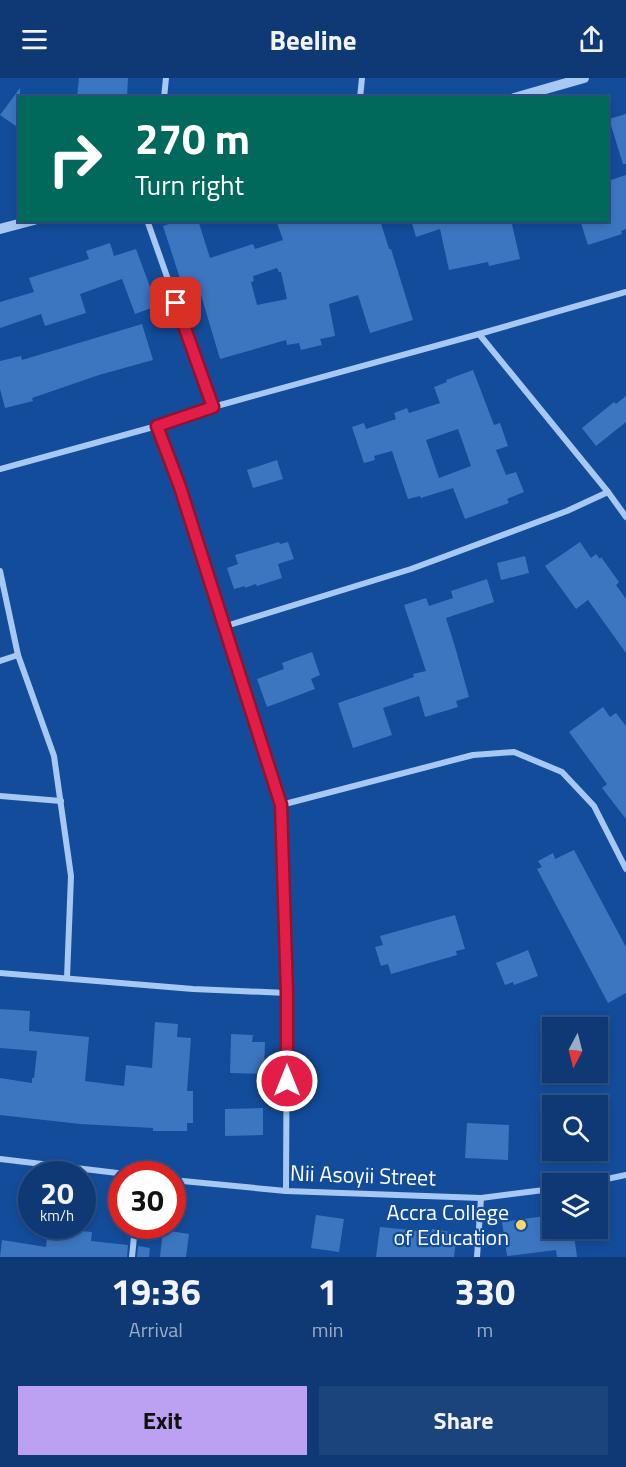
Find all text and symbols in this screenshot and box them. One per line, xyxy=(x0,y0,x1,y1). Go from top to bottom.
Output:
text: Beeline xyxy=(270,19,356,60)
icon: menu xyxy=(18,23,51,56)
icon: share xyxy=(575,23,608,56)
text: 270 m xyxy=(135,106,250,170)
icon: right xyxy=(36,120,114,198)
text: Turn right xyxy=(135,164,244,205)
pin xyxy=(150,277,201,328)
icon: arrive xyxy=(159,286,192,319)
north arrow xyxy=(542,1017,608,1083)
map controls xyxy=(542,1017,608,1239)
position arrow xyxy=(255,1049,319,1113)
button: search xyxy=(542,1095,608,1161)
street label: Nii Asoyii Street xyxy=(289,1155,437,1195)
speed limit sign: 30 xyxy=(108,1161,186,1239)
text: 20 xyxy=(40,1170,74,1216)
button: layers xyxy=(542,1173,608,1239)
place label: Accra College of Education xyxy=(386,1195,509,1254)
text: km/h xyxy=(40,1204,74,1227)
marker: Accra College of Education xyxy=(514,1218,528,1232)
text: 19:36 xyxy=(111,1264,201,1319)
text: 1 xyxy=(318,1264,338,1319)
text: 330 xyxy=(455,1264,515,1319)
text: Arrival xyxy=(129,1314,183,1345)
text: min xyxy=(312,1314,344,1345)
text: m xyxy=(476,1314,493,1345)
button: Exit xyxy=(18,1386,307,1455)
button: Share xyxy=(319,1386,608,1455)

